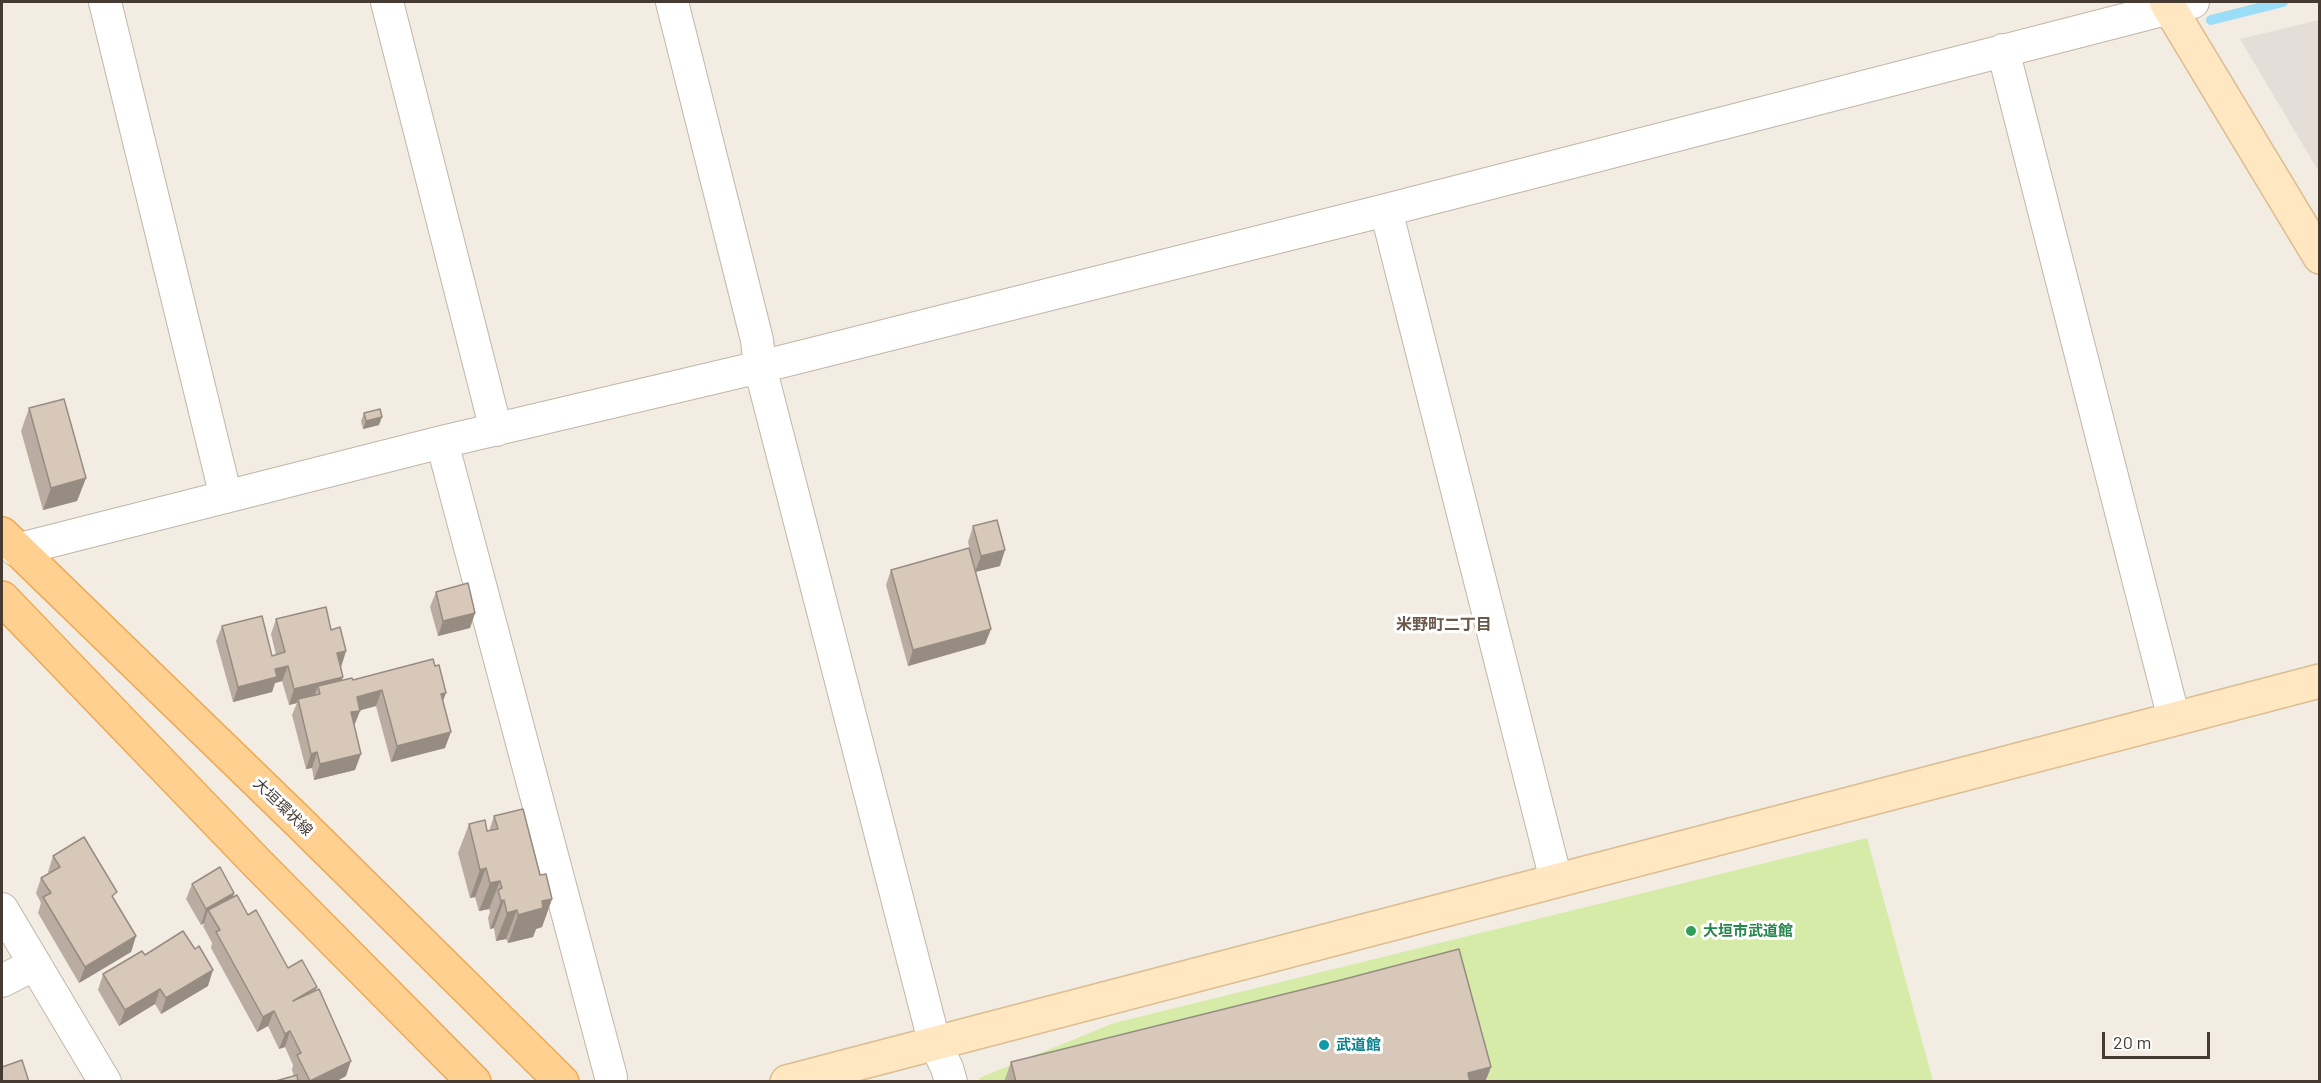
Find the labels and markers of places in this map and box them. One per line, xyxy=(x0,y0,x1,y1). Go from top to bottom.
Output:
place label: 大垣市武道館 xyxy=(1703,922,1793,940)
marker: 大垣市武道館 xyxy=(1684,924,1698,938)
place label: 武道館 xyxy=(1336,1036,1381,1054)
marker: 武道館 xyxy=(1317,1038,1331,1052)

